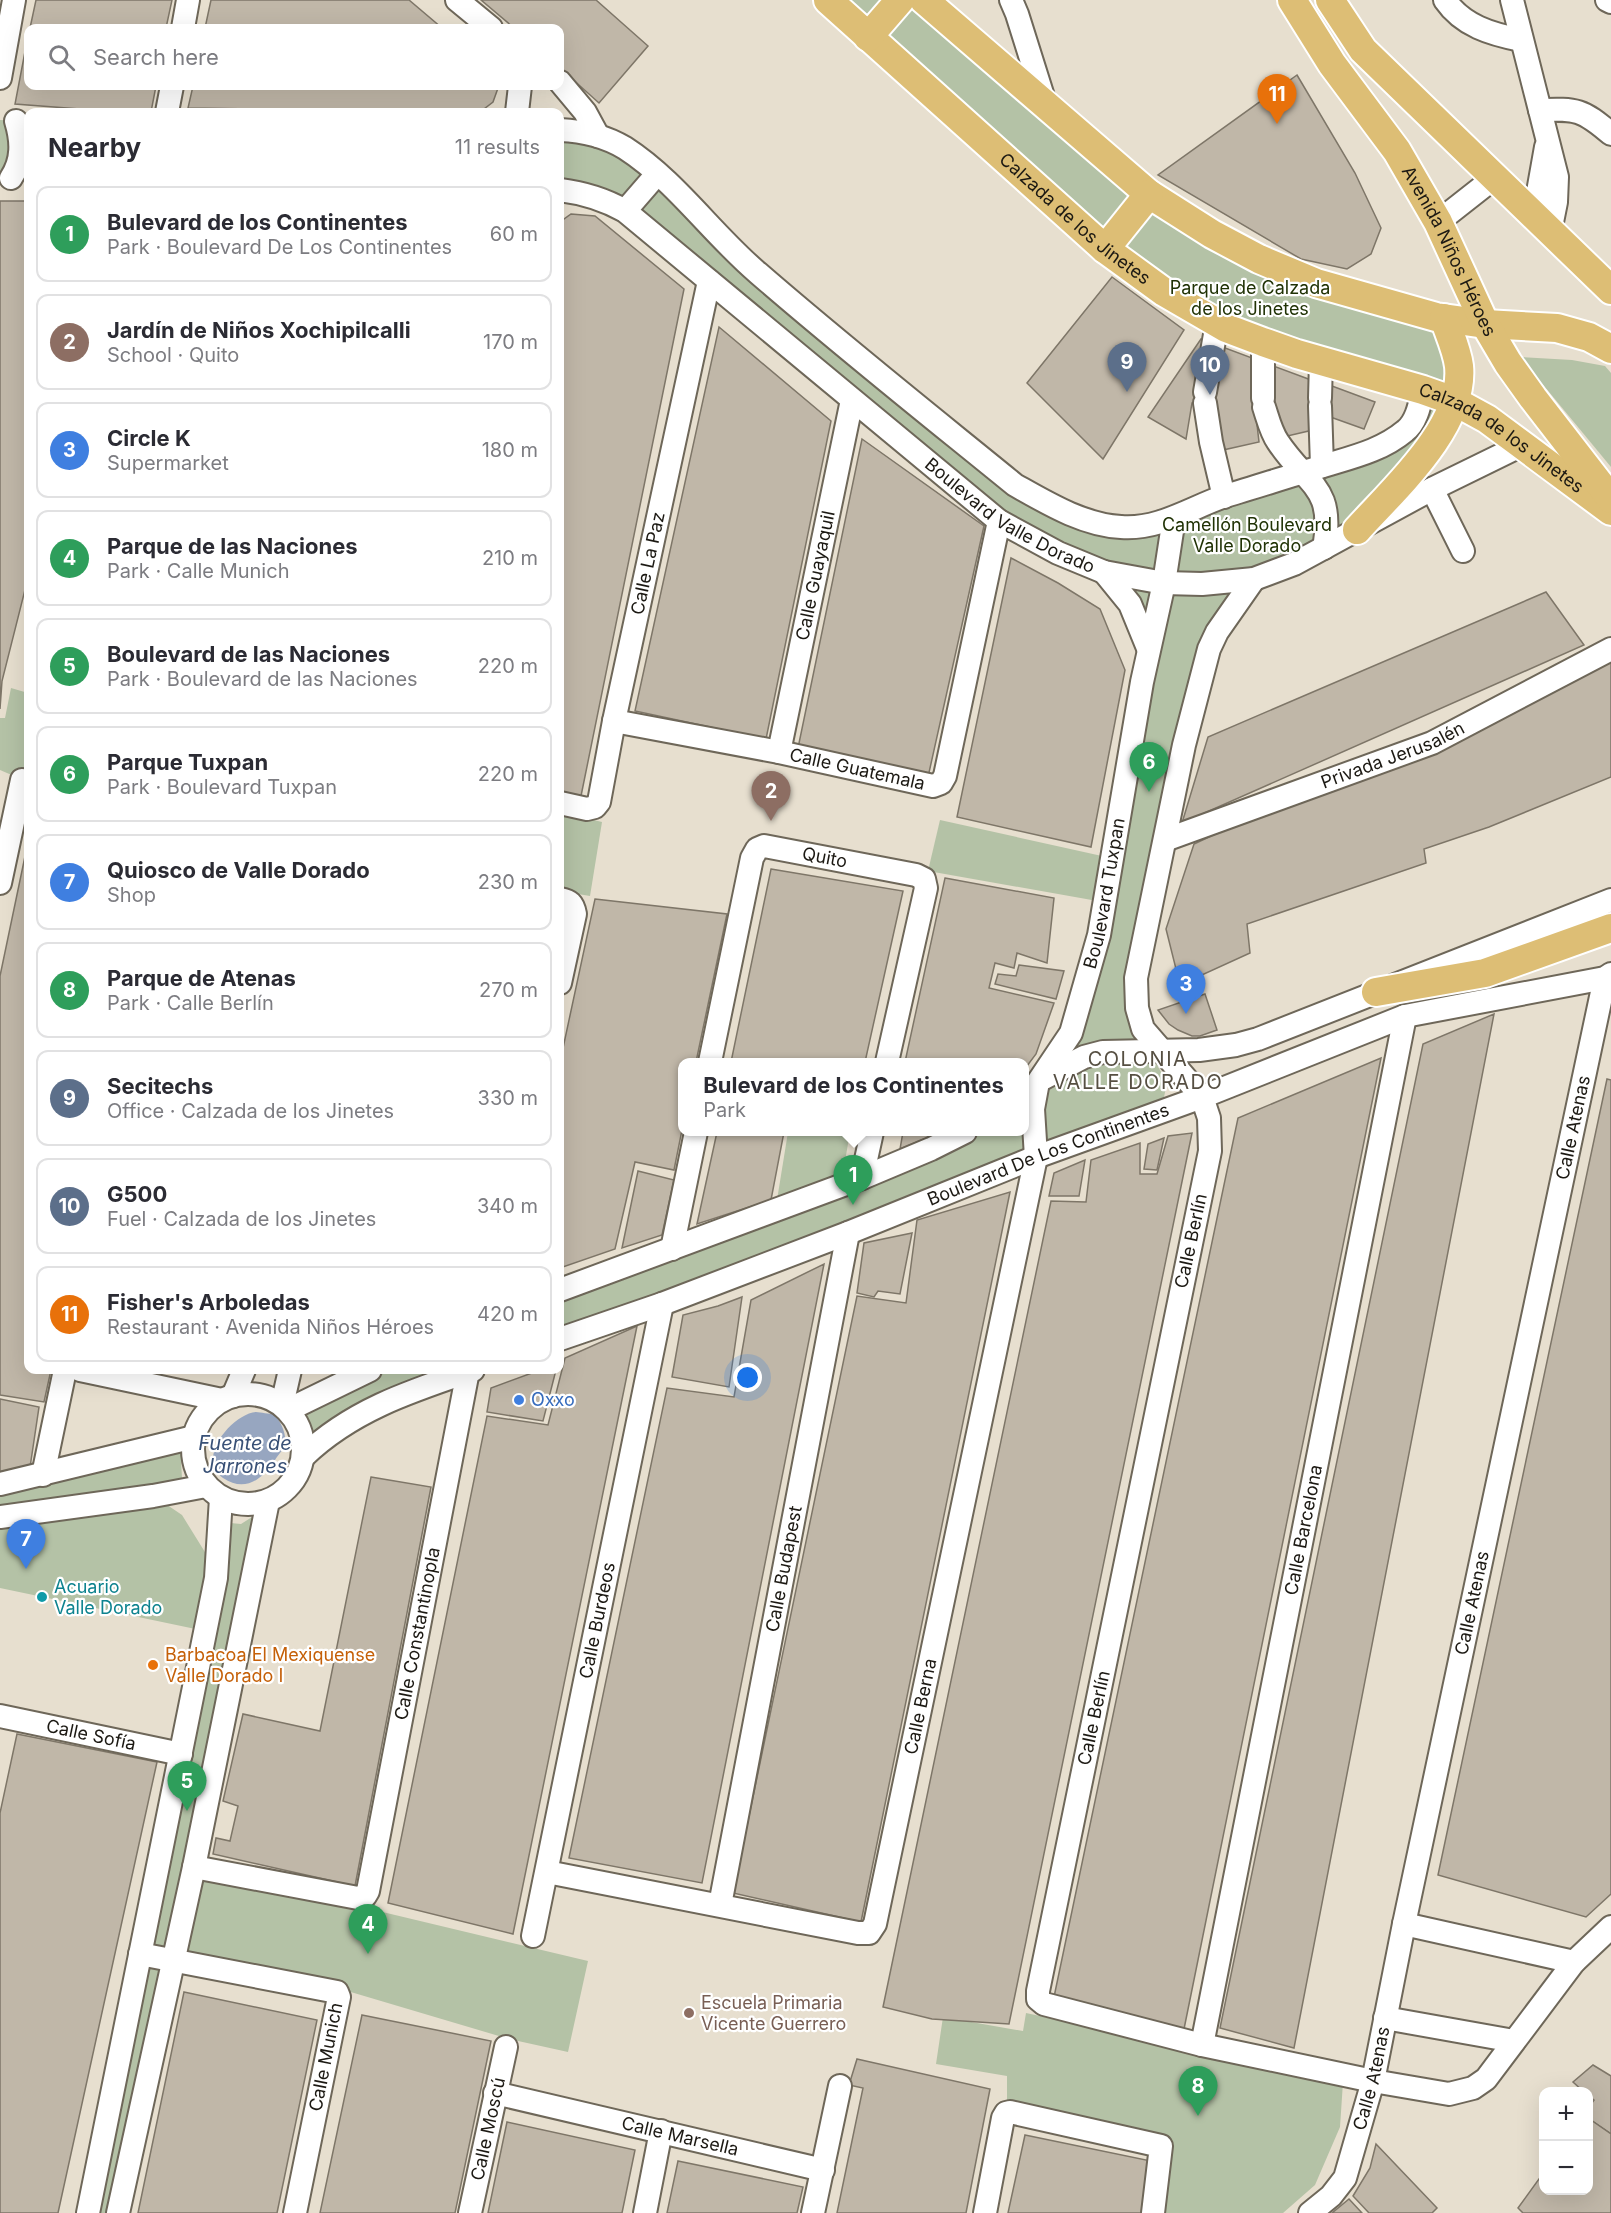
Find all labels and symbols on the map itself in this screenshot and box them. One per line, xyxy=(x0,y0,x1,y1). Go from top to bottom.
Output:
pin: 11 xyxy=(1258,74,1296,124)
street label: Calzada de los Jinetes xyxy=(995,148,1155,289)
street label: Avenida Niños Héroes xyxy=(1398,162,1501,340)
park label: Parque de Calzada de los Jinetes xyxy=(1170,277,1330,319)
pin: 9 xyxy=(1108,342,1146,392)
pin: 10 xyxy=(1190,346,1230,395)
street label: Calzada de los Jinetes xyxy=(1416,378,1588,497)
street label: Boulevard Valle Dorado xyxy=(921,453,1098,577)
street label: Calle Guayaquil xyxy=(791,509,839,642)
street label: Calle La Paz xyxy=(626,510,669,616)
park label: Camellón Boulevard Valle Dorado xyxy=(1162,514,1332,556)
street label: Privada Jerusalén xyxy=(1318,717,1468,792)
pin: 6 xyxy=(1130,742,1168,792)
street label: Calle Guatemala xyxy=(788,744,927,794)
pin: 2 xyxy=(752,772,790,821)
street label: Boulevard Tuxpan xyxy=(1079,816,1129,971)
street label: Quito xyxy=(801,843,849,872)
pin: 3 xyxy=(1166,964,1206,1014)
district label: COLONIA VALLE DORADO xyxy=(1053,1047,1223,1094)
street label: Calle Atenas xyxy=(1551,1073,1594,1182)
street label: Boulevard De Los Continentes xyxy=(924,1099,1172,1210)
pin: 1 xyxy=(834,1156,872,1205)
street label: Calle Berlín xyxy=(1170,1192,1211,1290)
your location xyxy=(733,1363,762,1392)
place label: Oxxo xyxy=(531,1389,575,1410)
marker: Oxxo xyxy=(512,1393,526,1407)
water label: Fuente de Jarrones xyxy=(198,1431,292,1478)
street label: Calle Barcelona xyxy=(1280,1463,1326,1597)
street label: Calle Budapest xyxy=(761,1504,806,1634)
pin: 7 xyxy=(6,1520,46,1569)
street label: Calle Constantinopla xyxy=(390,1545,444,1722)
street label: Calle Atenas xyxy=(1450,1549,1493,1657)
street label: Calle Burdeos xyxy=(575,1560,619,1680)
place label: Acuario Valle Dorado xyxy=(54,1576,162,1618)
marker: Acuario Valle Dorado xyxy=(35,1590,49,1604)
place label: Barbacoa El Mexiquense Valle Dorado I xyxy=(165,1644,375,1686)
street label: Calle Berna xyxy=(900,1656,940,1756)
marker: Barbacoa El Mexiquense Valle Dorado I xyxy=(146,1658,160,1672)
street label: Calle Berlín xyxy=(1073,1669,1114,1767)
street label: Calle Sofía xyxy=(44,1715,138,1754)
pin: 5 xyxy=(168,1762,207,1811)
pin: 4 xyxy=(348,1904,388,1954)
place label: Escuela Primaria Vicente Guerrero xyxy=(701,1992,846,2034)
street label: Calle Munich xyxy=(305,2001,346,2113)
marker: Escuela Primaria Vicente Guerrero xyxy=(682,2006,696,2020)
street label: Calle Atenas xyxy=(1348,2025,1394,2133)
pin: 8 xyxy=(1178,2066,1218,2116)
street label: Calle Moscú xyxy=(466,2075,509,2182)
street label: Calle Marsella xyxy=(619,2112,741,2160)

